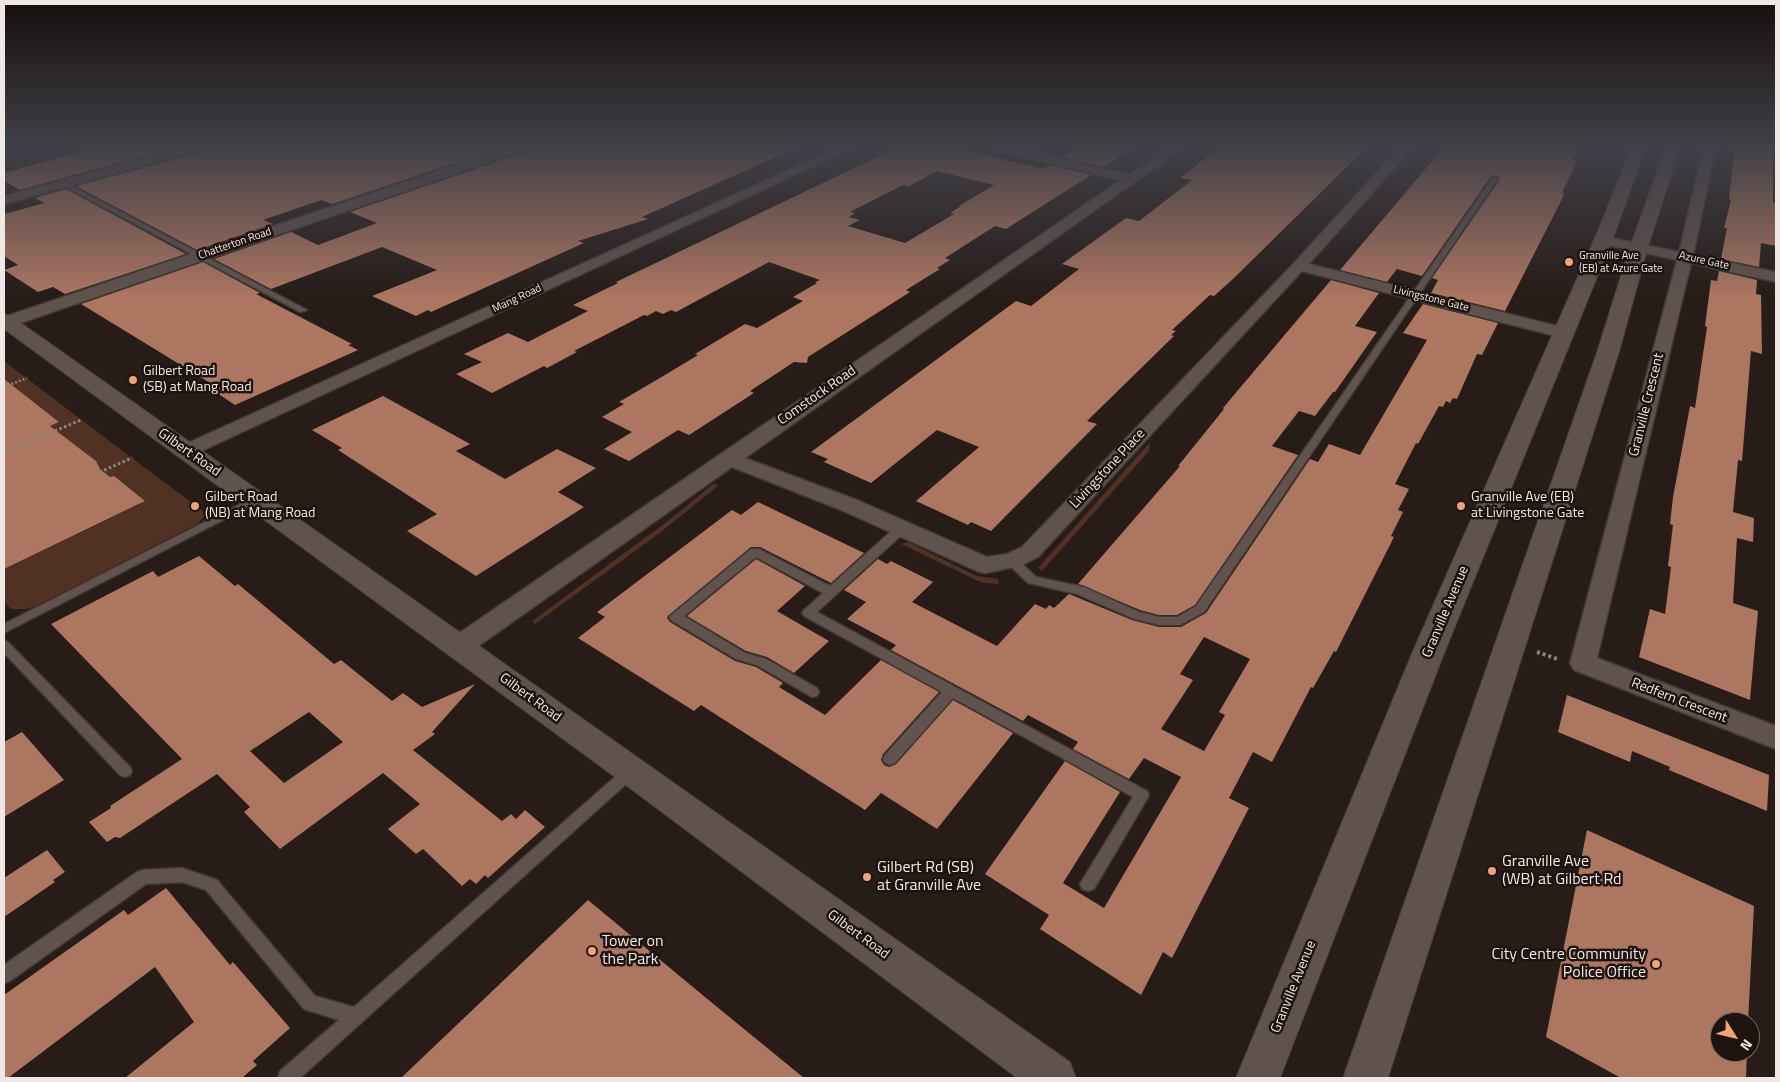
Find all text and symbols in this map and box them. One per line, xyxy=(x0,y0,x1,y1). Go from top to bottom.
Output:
street label: Chatterton Road xyxy=(197,225,273,263)
place label: Granville Ave (EB) at Azure Gate xyxy=(1579,249,1663,275)
street label: Azure Gate xyxy=(1678,249,1730,273)
marker: Granville Ave (EB) at Azure Gate xyxy=(1563,256,1575,268)
street label: Mang Road xyxy=(490,282,544,316)
street label: Livingstone Gate xyxy=(1392,283,1470,315)
street label: Granville Crescent xyxy=(1626,352,1668,458)
street label: Comstock Road xyxy=(775,363,859,429)
place label: Gilbert Road (SB) at Mang Road xyxy=(143,364,252,397)
marker: Gilbert Road (SB) at Mang Road xyxy=(127,374,139,386)
street label: Gilbert Road xyxy=(154,425,224,481)
street label: Livingstone Place xyxy=(1067,426,1149,512)
place label: Gilbert Road (NB) at Mang Road xyxy=(205,490,315,522)
place label: Granville Ave (EB) at Livingstone Gate xyxy=(1471,490,1584,522)
marker: Gilbert Road (NB) at Mang Road xyxy=(189,500,201,512)
marker: Granville Ave (EB) at Livingstone Gate xyxy=(1455,500,1467,512)
street label: Granville Avenue xyxy=(1419,564,1473,660)
street label: Gilbert Road xyxy=(496,670,564,726)
street label: Redfern Crescent xyxy=(1629,675,1729,727)
place label: Granville Ave (WB) at Gilbert Rd xyxy=(1502,852,1622,890)
place label: Gilbert Rd (SB) at Granville Ave xyxy=(877,858,981,896)
marker: Granville Ave (WB) at Gilbert Rd xyxy=(1486,865,1498,877)
marker: Gilbert Rd (SB) at Granville Ave xyxy=(861,871,873,883)
street label: Gilbert Road xyxy=(824,907,892,963)
place label: Tower on the Park xyxy=(602,932,664,970)
street label: Granville Avenue xyxy=(1268,938,1320,1036)
marker: Tower on the Park xyxy=(586,945,598,957)
place label: City Centre Community Police Office xyxy=(1491,945,1646,983)
marker: City Centre Community Police Office xyxy=(1650,958,1662,970)
north arrow xyxy=(1710,1012,1760,1062)
text: N xyxy=(1735,1035,1758,1056)

